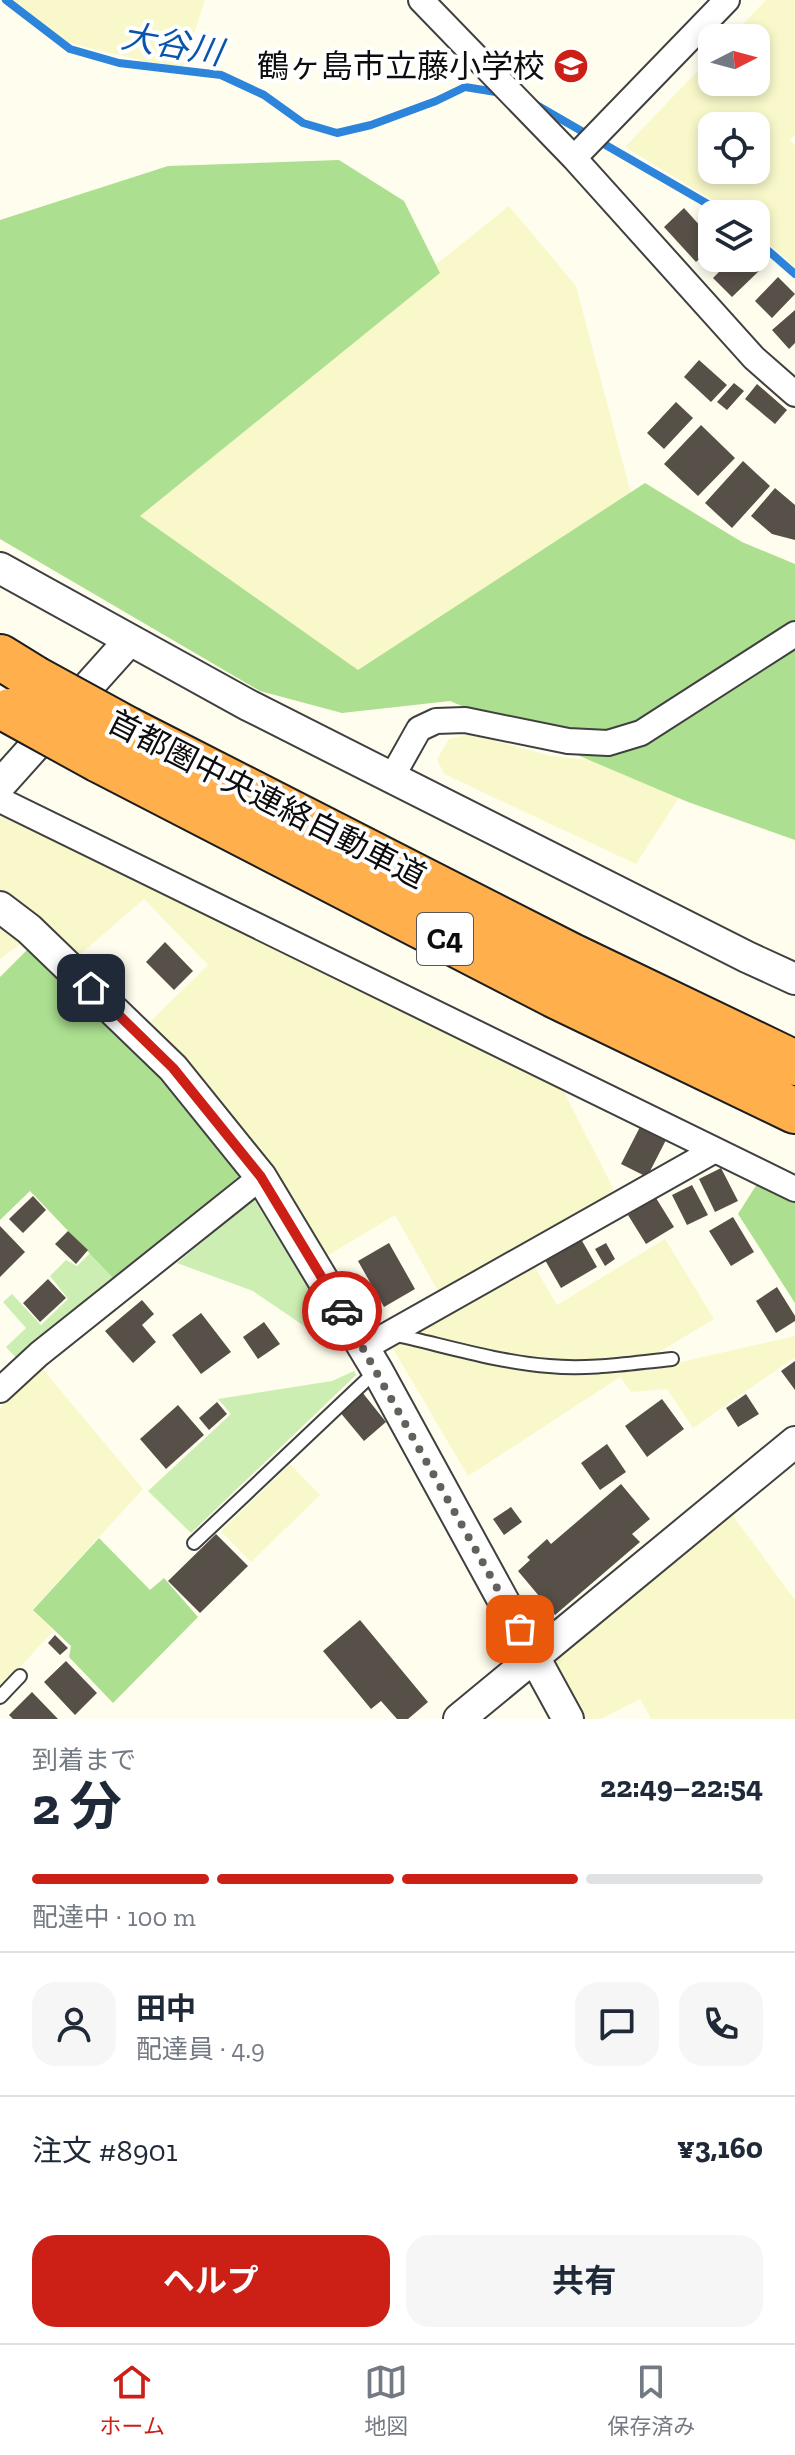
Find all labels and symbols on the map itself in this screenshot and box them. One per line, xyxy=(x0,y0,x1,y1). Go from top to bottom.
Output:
water label: 大谷川 xyxy=(118,15,229,74)
north arrow xyxy=(698,24,770,96)
place label: 鶴ヶ島市立藤小学校 xyxy=(257,47,545,85)
school or university icon: 鶴ヶ島市立藤小学校 xyxy=(552,47,590,85)
street label: 首都圏中央連絡自動車道 xyxy=(102,702,432,896)
road number: C4 xyxy=(417,913,473,965)
pin xyxy=(57,954,125,1022)
courier xyxy=(302,1271,382,1351)
pin xyxy=(486,1595,554,1663)

